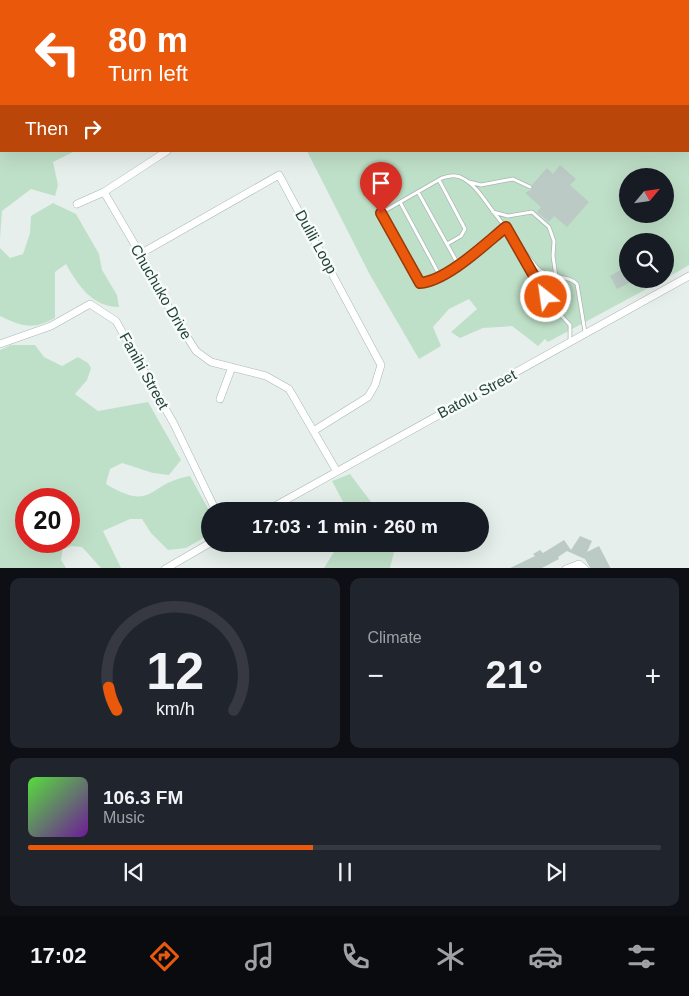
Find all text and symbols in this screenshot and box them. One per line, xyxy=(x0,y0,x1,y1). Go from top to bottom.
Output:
icon: left xyxy=(25,20,90,85)
text: 80 m xyxy=(108,20,188,59)
text: Turn left xyxy=(108,61,188,86)
icon: right xyxy=(78,115,106,143)
text: Then xyxy=(25,118,68,139)
pin xyxy=(360,162,402,213)
north arrow xyxy=(619,168,674,222)
map controls xyxy=(619,168,674,288)
icon: arrive xyxy=(367,169,395,197)
street label: Dulili Loop xyxy=(292,207,341,277)
button: search xyxy=(619,233,674,288)
street label: Chuchuko Drive xyxy=(127,241,195,342)
position arrow xyxy=(519,270,571,322)
street label: Fanihi Street xyxy=(116,329,173,413)
street label: Batolu Street xyxy=(434,365,520,421)
speed limit sign: 20 xyxy=(15,488,80,553)
text: 17:03 · 1 min · 260 m xyxy=(252,516,438,537)
text: Climate xyxy=(368,629,422,646)
text: 12 xyxy=(146,642,204,700)
text: 21° xyxy=(486,654,543,696)
text: − xyxy=(368,660,384,691)
text: + xyxy=(645,660,661,691)
text: km/h xyxy=(155,699,194,719)
text: 106.3 FM xyxy=(103,787,183,808)
text: Music xyxy=(103,809,145,826)
icon: previous xyxy=(120,858,148,886)
icon: pause xyxy=(331,858,359,886)
icon: next xyxy=(542,858,570,886)
icon: directions xyxy=(147,939,182,974)
icon: music xyxy=(242,939,277,974)
icon: phone xyxy=(338,939,373,974)
icon: climate xyxy=(433,939,468,974)
icon: car xyxy=(528,939,563,974)
icon: filters xyxy=(624,939,659,974)
text: 17:02 xyxy=(30,943,86,968)

